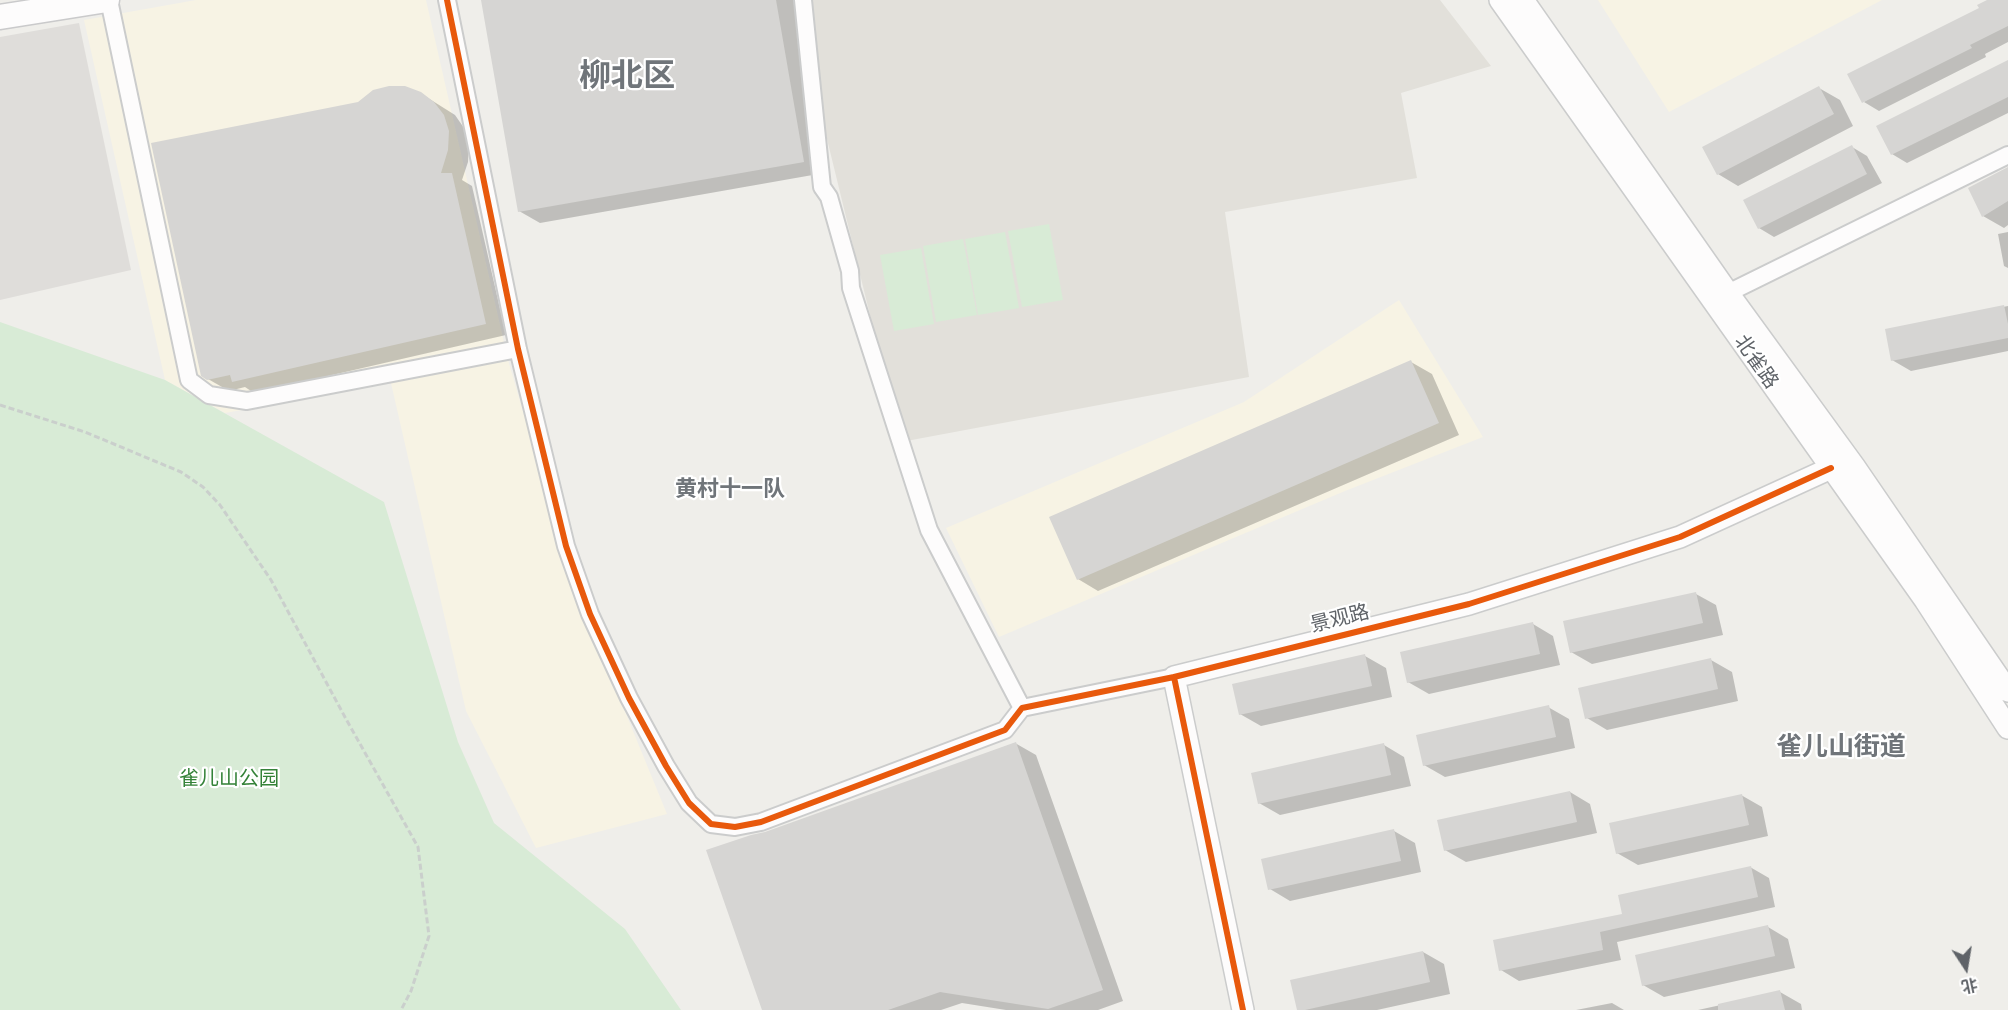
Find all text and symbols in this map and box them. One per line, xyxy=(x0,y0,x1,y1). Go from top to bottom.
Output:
district label: 柳北区 xyxy=(579,58,675,96)
street label: 北雀路 xyxy=(1729,331,1783,393)
district label: 黄村十一队 xyxy=(675,477,785,503)
street label: 景观路 xyxy=(1308,600,1372,638)
district label: 雀儿山街道 xyxy=(1776,731,1906,763)
park label: 雀儿山公园 xyxy=(179,767,279,791)
north arrow xyxy=(1936,938,1996,998)
text: 北 xyxy=(1960,974,1980,997)

